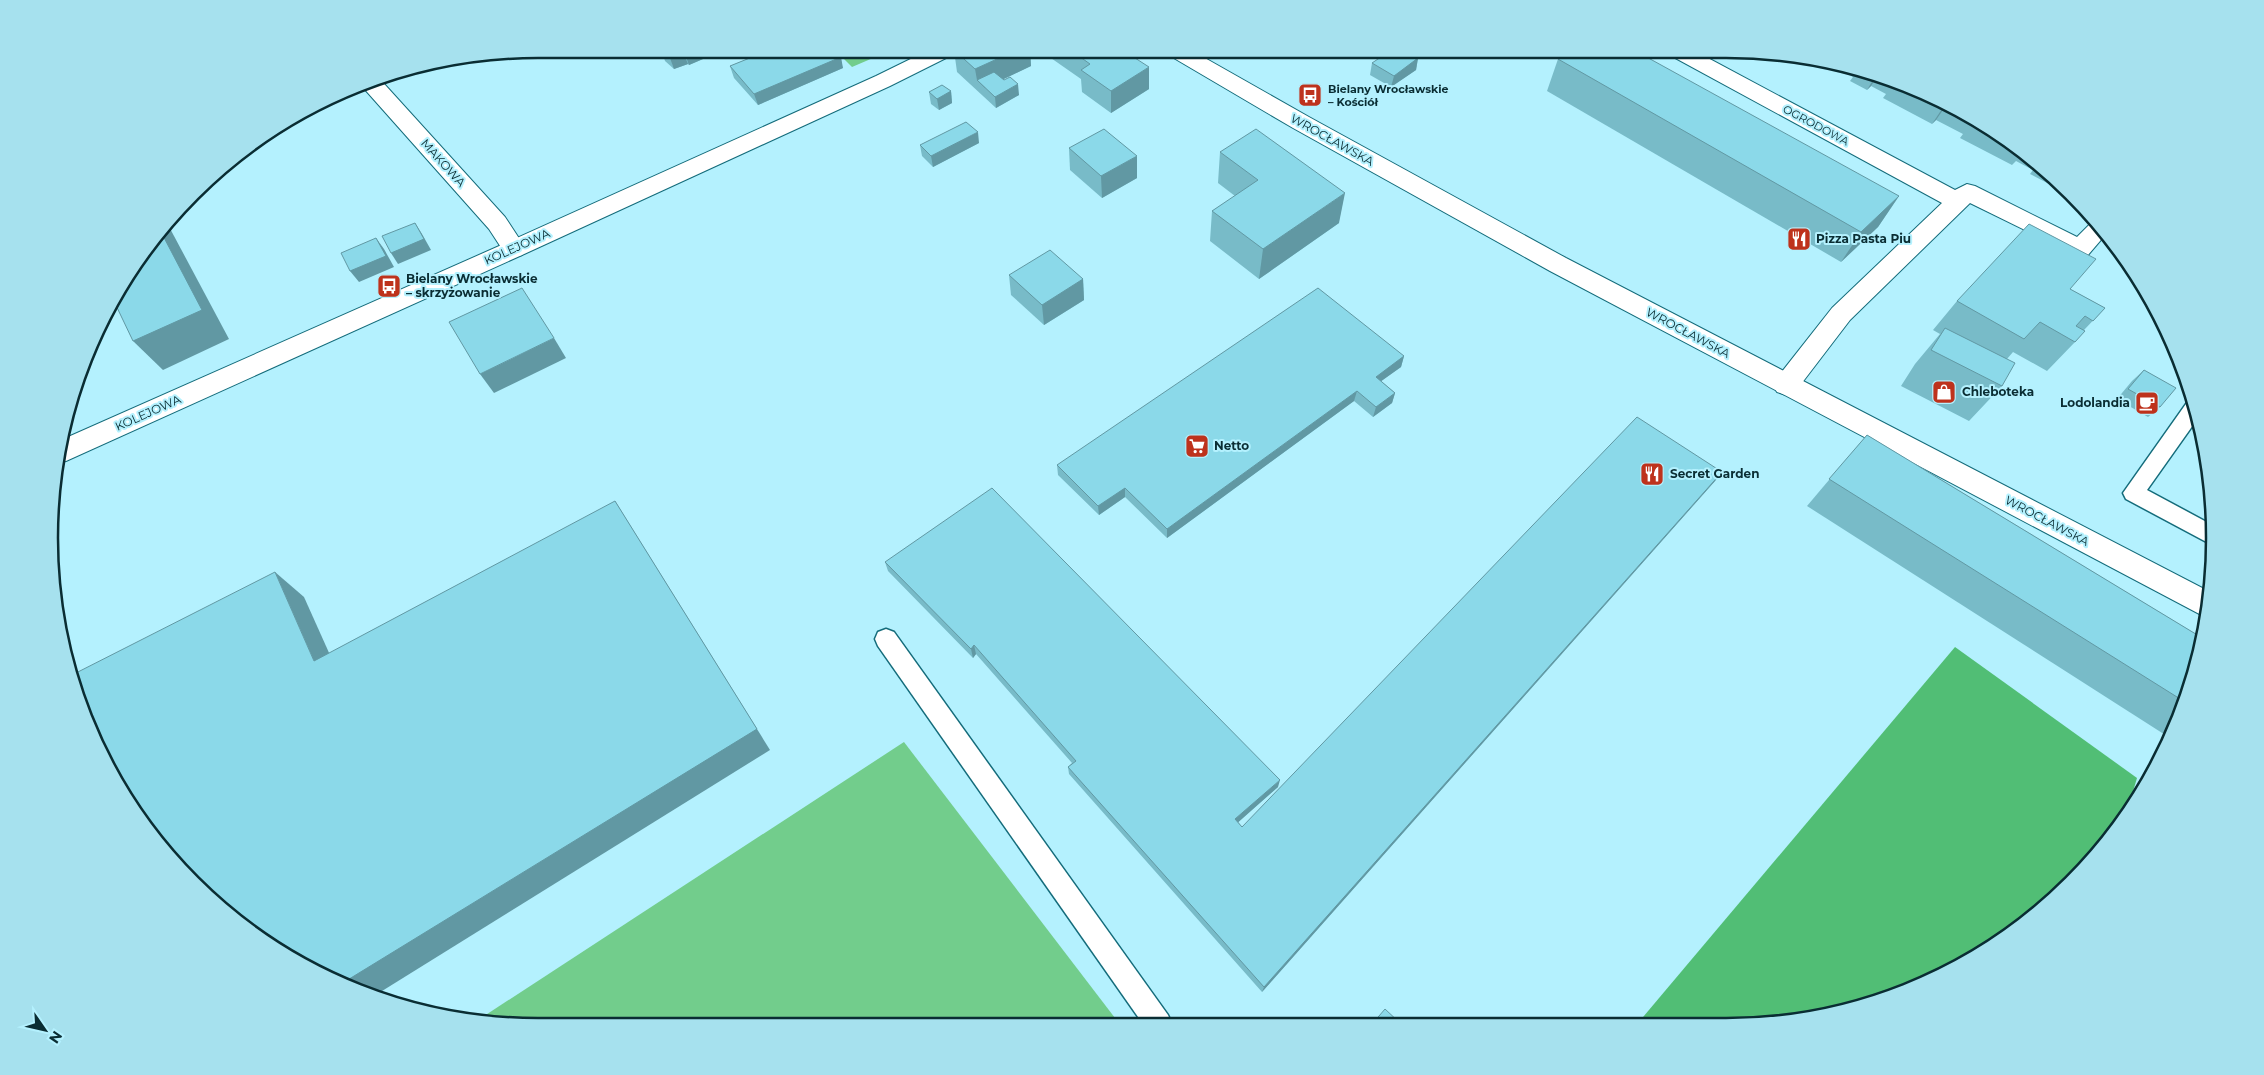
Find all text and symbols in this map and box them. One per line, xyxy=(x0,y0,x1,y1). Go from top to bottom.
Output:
bus stop icon: Bielany Wrocławskie – Kościół xyxy=(1297,82,1323,108)
place label: Bielany Wrocławskie – Kościół xyxy=(1328,82,1449,109)
street label: OGRODOWA xyxy=(1781,102,1851,148)
street label: WROCŁAWSKA xyxy=(1288,110,1377,169)
street label: MAKOWA xyxy=(418,136,469,190)
street label: KOLEJOWA xyxy=(482,225,552,268)
restaurant icon: Pizza Pasta Piu xyxy=(1786,226,1812,252)
place label: Pizza Pasta Piu xyxy=(1816,231,1911,246)
place label: Bielany Wrocławskie – skrzyżowanie xyxy=(406,271,538,300)
bus stop icon: Bielany Wrocławskie – skrzyżowanie xyxy=(376,273,402,299)
street label: WROCŁAWSKA xyxy=(1644,304,1733,361)
shop icon: Chleboteka xyxy=(1931,379,1957,405)
place label: Chleboteka xyxy=(1962,384,2034,399)
cafe icon: Lodolandia xyxy=(2134,390,2160,416)
street label: KOLEJOWA xyxy=(113,391,183,434)
place label: Lodolandia xyxy=(2060,395,2130,410)
supermarket icon: Netto xyxy=(1184,433,1210,459)
place label: Netto xyxy=(1214,438,1249,453)
restaurant icon: Secret Garden xyxy=(1639,461,1665,487)
place label: Secret Garden xyxy=(1670,466,1759,481)
street label: WROCŁAWSKA xyxy=(2003,492,2092,549)
north arrow xyxy=(20,1005,70,1055)
text: N xyxy=(45,1028,66,1047)

